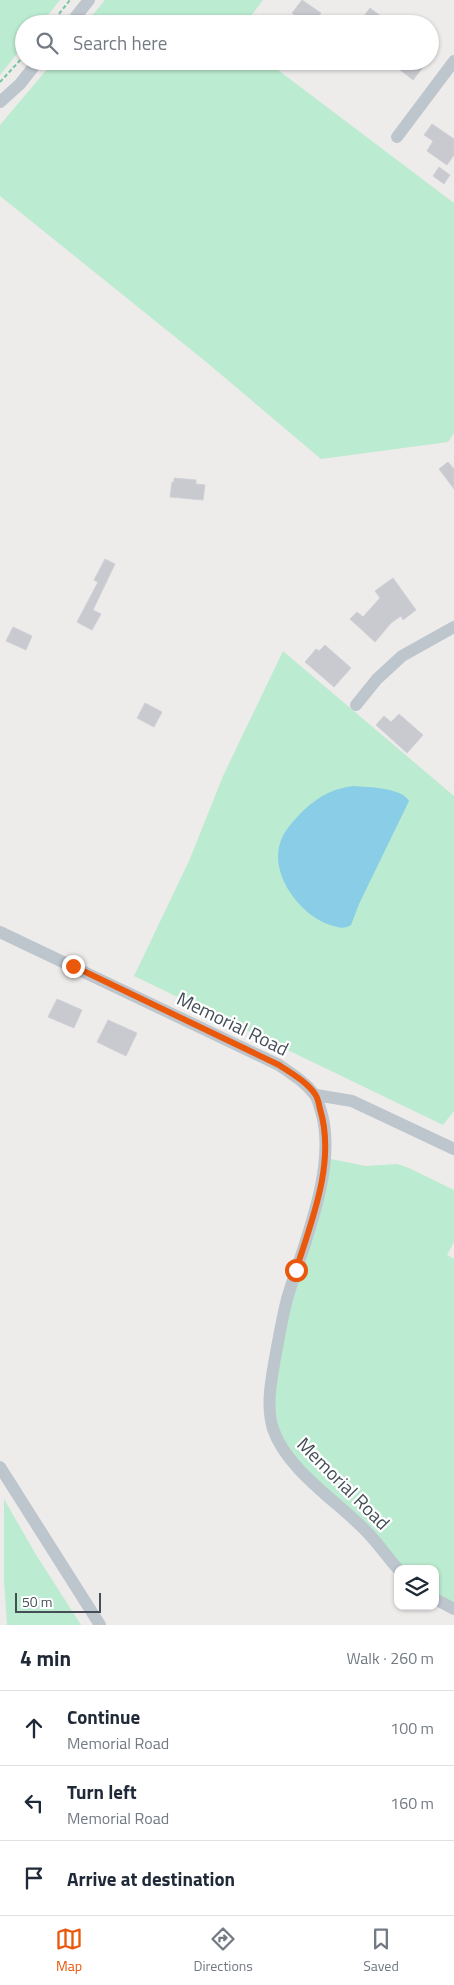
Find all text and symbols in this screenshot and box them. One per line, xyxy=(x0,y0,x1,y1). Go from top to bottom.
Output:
search box xyxy=(15,15,439,70)
text: Search here xyxy=(73,28,167,57)
icon: search xyxy=(33,29,61,57)
route end xyxy=(62,955,85,978)
street label: Memorial Road xyxy=(172,983,294,1063)
route start xyxy=(285,1259,308,1282)
street label: Memorial Road xyxy=(291,1430,397,1536)
map controls xyxy=(394,1565,439,1610)
button: layers xyxy=(394,1565,439,1610)
scale bar xyxy=(15,1590,101,1613)
text: 50 m xyxy=(22,1591,52,1612)
text: 4 min xyxy=(20,1642,71,1674)
text: Walk · 260 m xyxy=(346,1646,434,1670)
text: Continue xyxy=(67,1702,140,1731)
icon: ahead xyxy=(20,1714,48,1742)
text: 100 m xyxy=(390,1716,434,1740)
text: Memorial Road xyxy=(67,1731,169,1755)
text: Turn left xyxy=(67,1777,137,1806)
icon: left xyxy=(20,1789,48,1817)
text: 160 m xyxy=(390,1791,434,1815)
text: Memorial Road xyxy=(67,1806,169,1830)
icon: arrive xyxy=(20,1864,48,1892)
text: Arrive at destination xyxy=(67,1864,235,1893)
tab: Map xyxy=(55,1925,83,1976)
tab: Directions xyxy=(193,1925,253,1976)
tab: Saved xyxy=(363,1925,399,1976)

